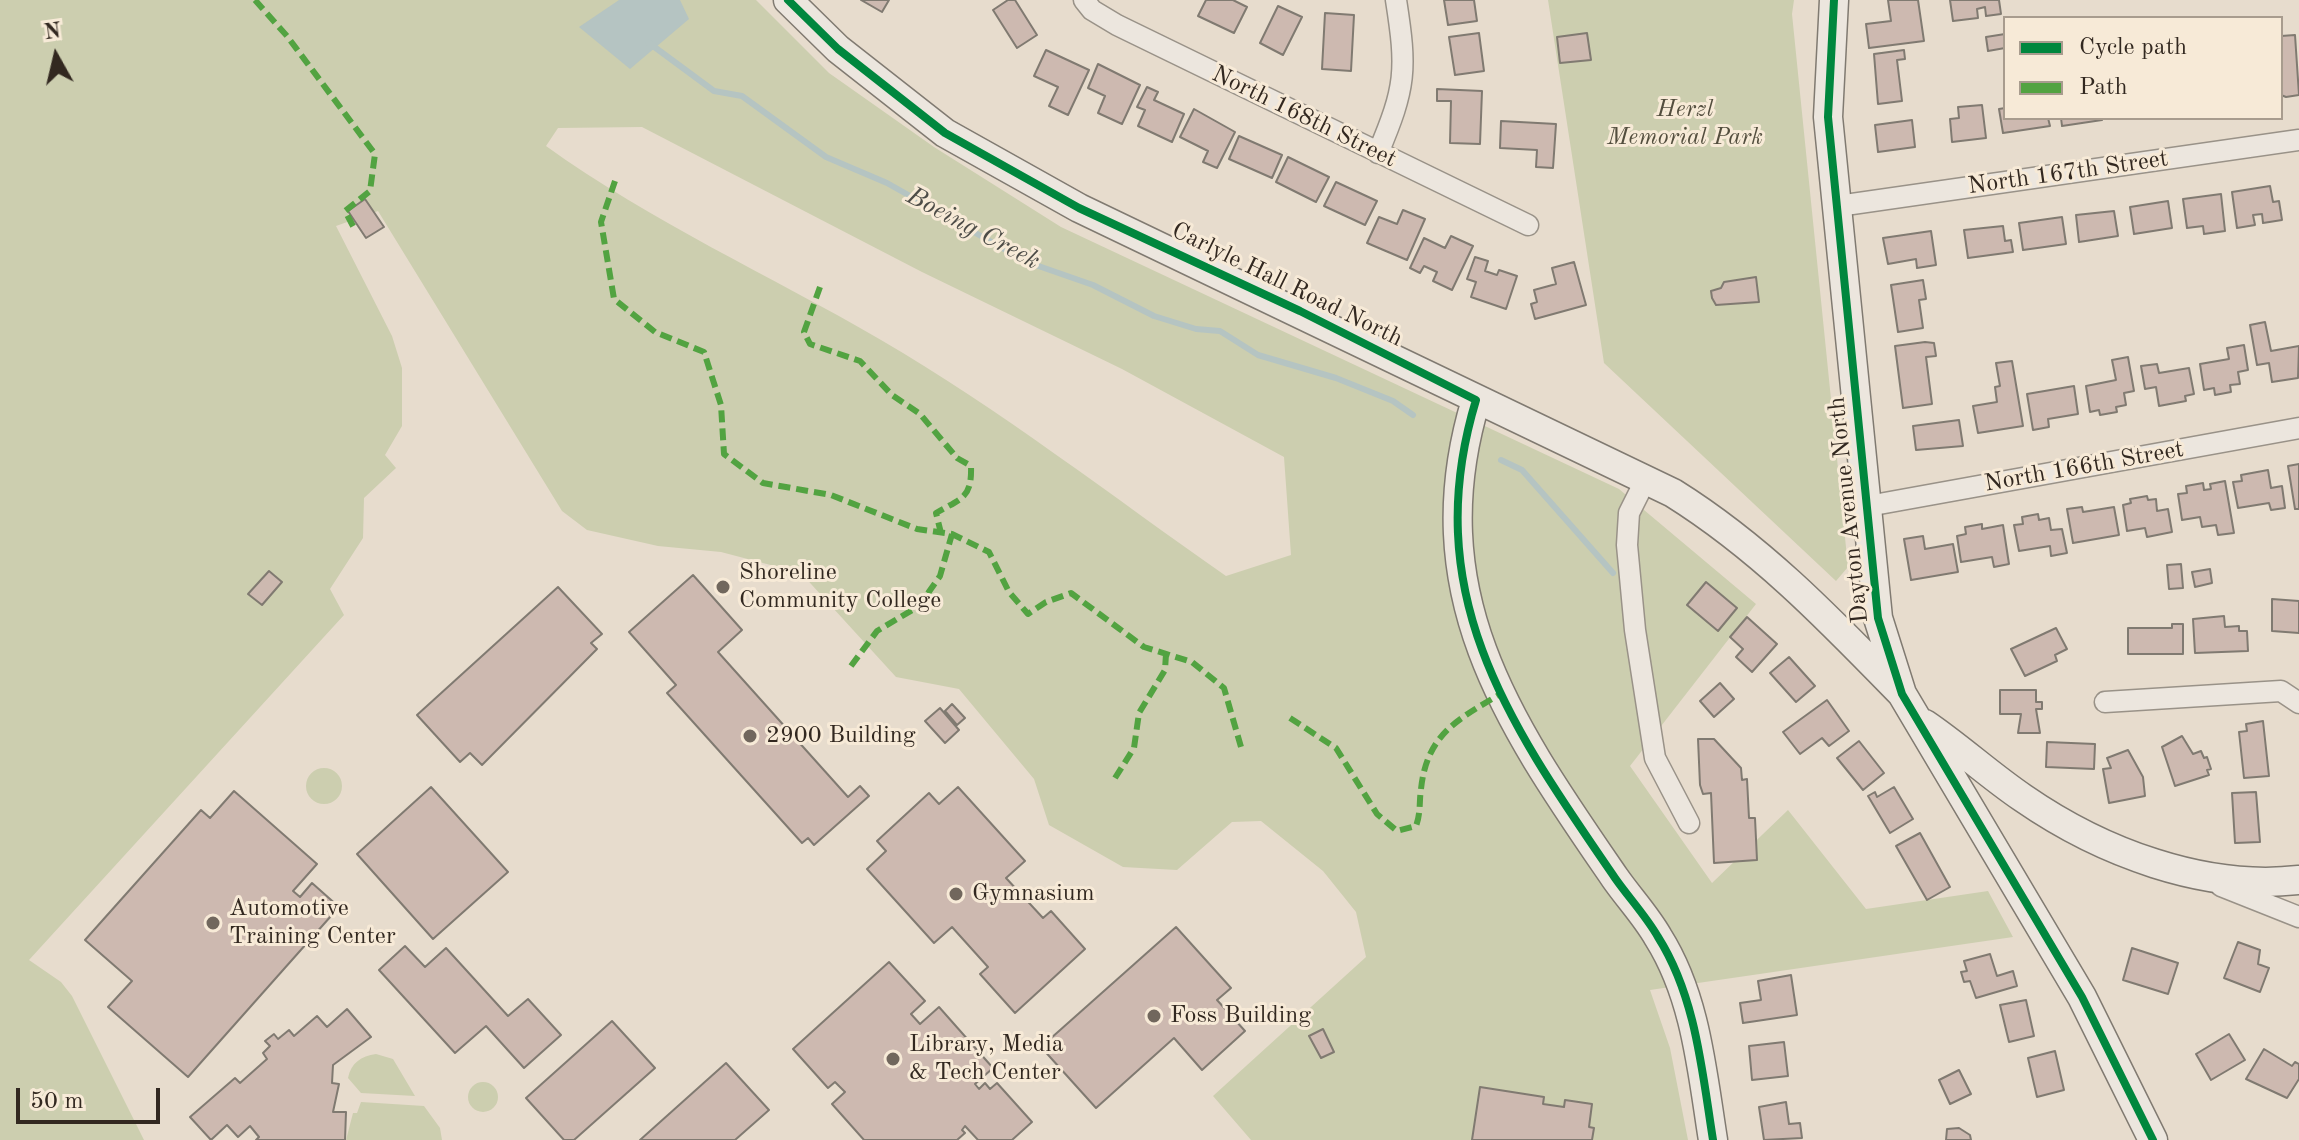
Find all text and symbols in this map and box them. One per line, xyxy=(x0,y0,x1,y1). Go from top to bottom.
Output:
north arrow xyxy=(16,16,96,96)
legend xyxy=(2003,16,2283,120)
text: N xyxy=(43,20,63,44)
text: Cycle path xyxy=(2079,36,2187,60)
street label: North 168th Street xyxy=(1207,60,1401,174)
text: Path xyxy=(2079,76,2128,100)
park label: Herzl Memorial Park xyxy=(1607,96,1763,152)
street label: North 167th Street xyxy=(1966,145,2170,201)
water label: Boeing Creek xyxy=(901,181,1045,277)
street label: Carlyle Hall Road North xyxy=(1167,216,1407,354)
street label: Dayton Avenue North xyxy=(1823,395,1875,625)
street label: North 166th Street xyxy=(1982,435,2186,499)
place label: Shoreline Community College xyxy=(739,559,941,615)
marker: Shoreline Community College xyxy=(714,578,732,596)
place label: 2900 Building xyxy=(766,722,916,750)
marker: 2900 Building xyxy=(741,727,759,745)
place label: Gymnasium xyxy=(972,880,1095,908)
marker: Gymnasium xyxy=(947,885,965,903)
place label: Automotive Training Center xyxy=(229,895,396,951)
marker: Automotive Training Center xyxy=(204,914,222,932)
place label: Foss Building xyxy=(1170,1002,1311,1030)
marker: Foss Building xyxy=(1145,1007,1163,1025)
place label: Library, Media & Tech Center xyxy=(909,1031,1064,1087)
marker: Library, Media & Tech Center xyxy=(884,1050,902,1068)
scale bar xyxy=(20,1072,164,1122)
text: 50 m xyxy=(30,1090,84,1114)

